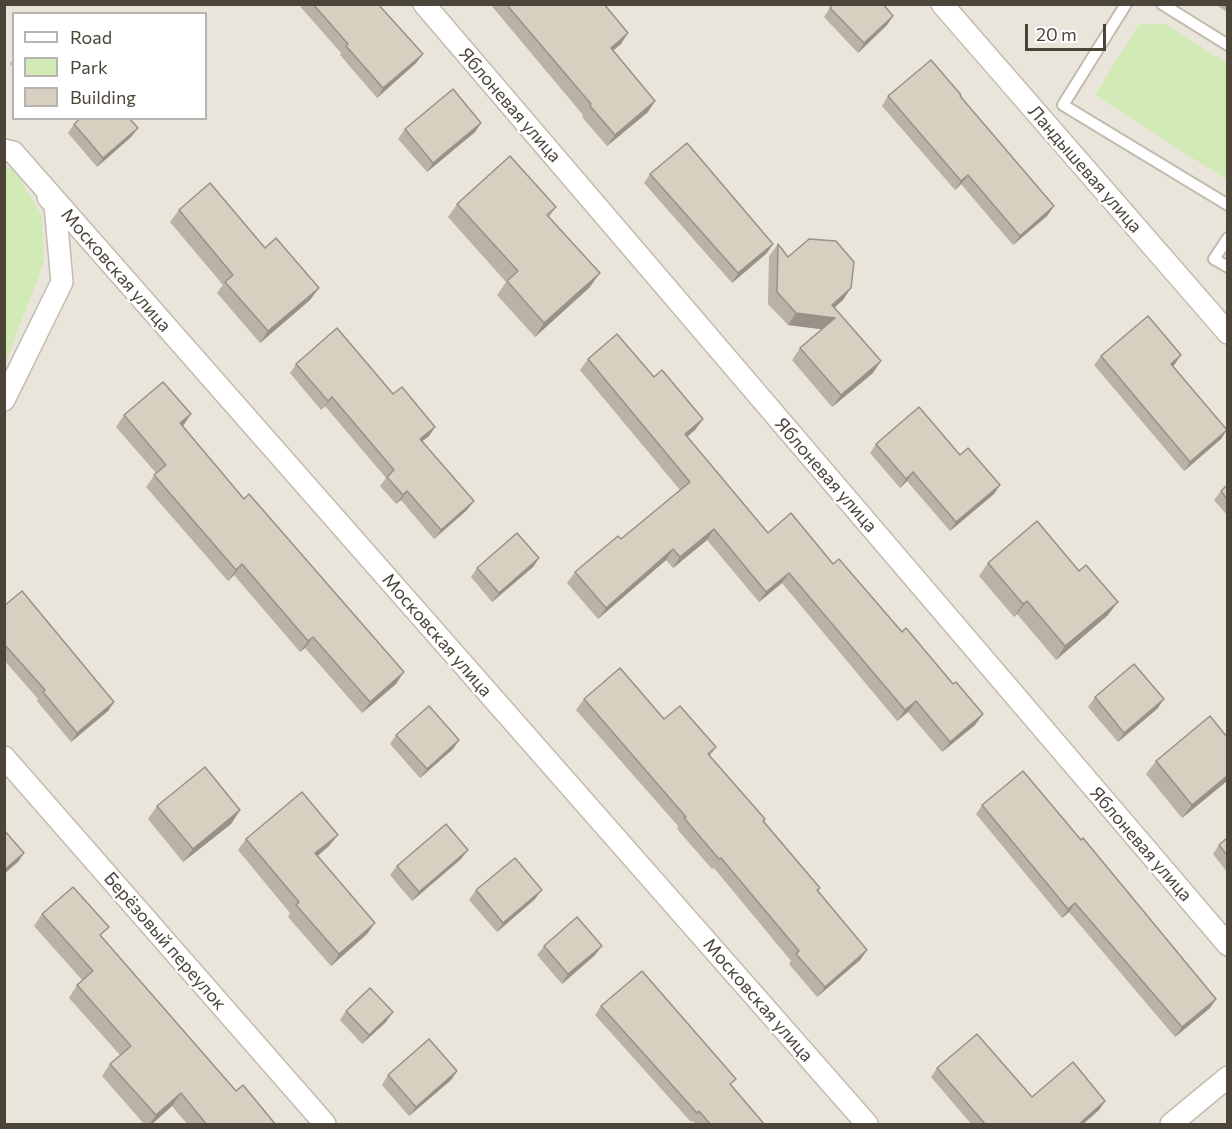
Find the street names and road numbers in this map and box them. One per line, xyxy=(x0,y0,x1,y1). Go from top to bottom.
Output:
street label: Яблоневая улица xyxy=(454,43,566,167)
street label: Ландышевая улица xyxy=(1024,101,1146,237)
street label: Московская улица xyxy=(57,204,175,336)
street label: Яблоневая улица xyxy=(770,413,882,537)
street label: Московская улица xyxy=(378,569,496,701)
street label: Яблоневая улица xyxy=(1085,782,1197,906)
street label: Берёзовый переулок xyxy=(99,868,231,1014)
street label: Московская улица xyxy=(699,934,817,1066)

